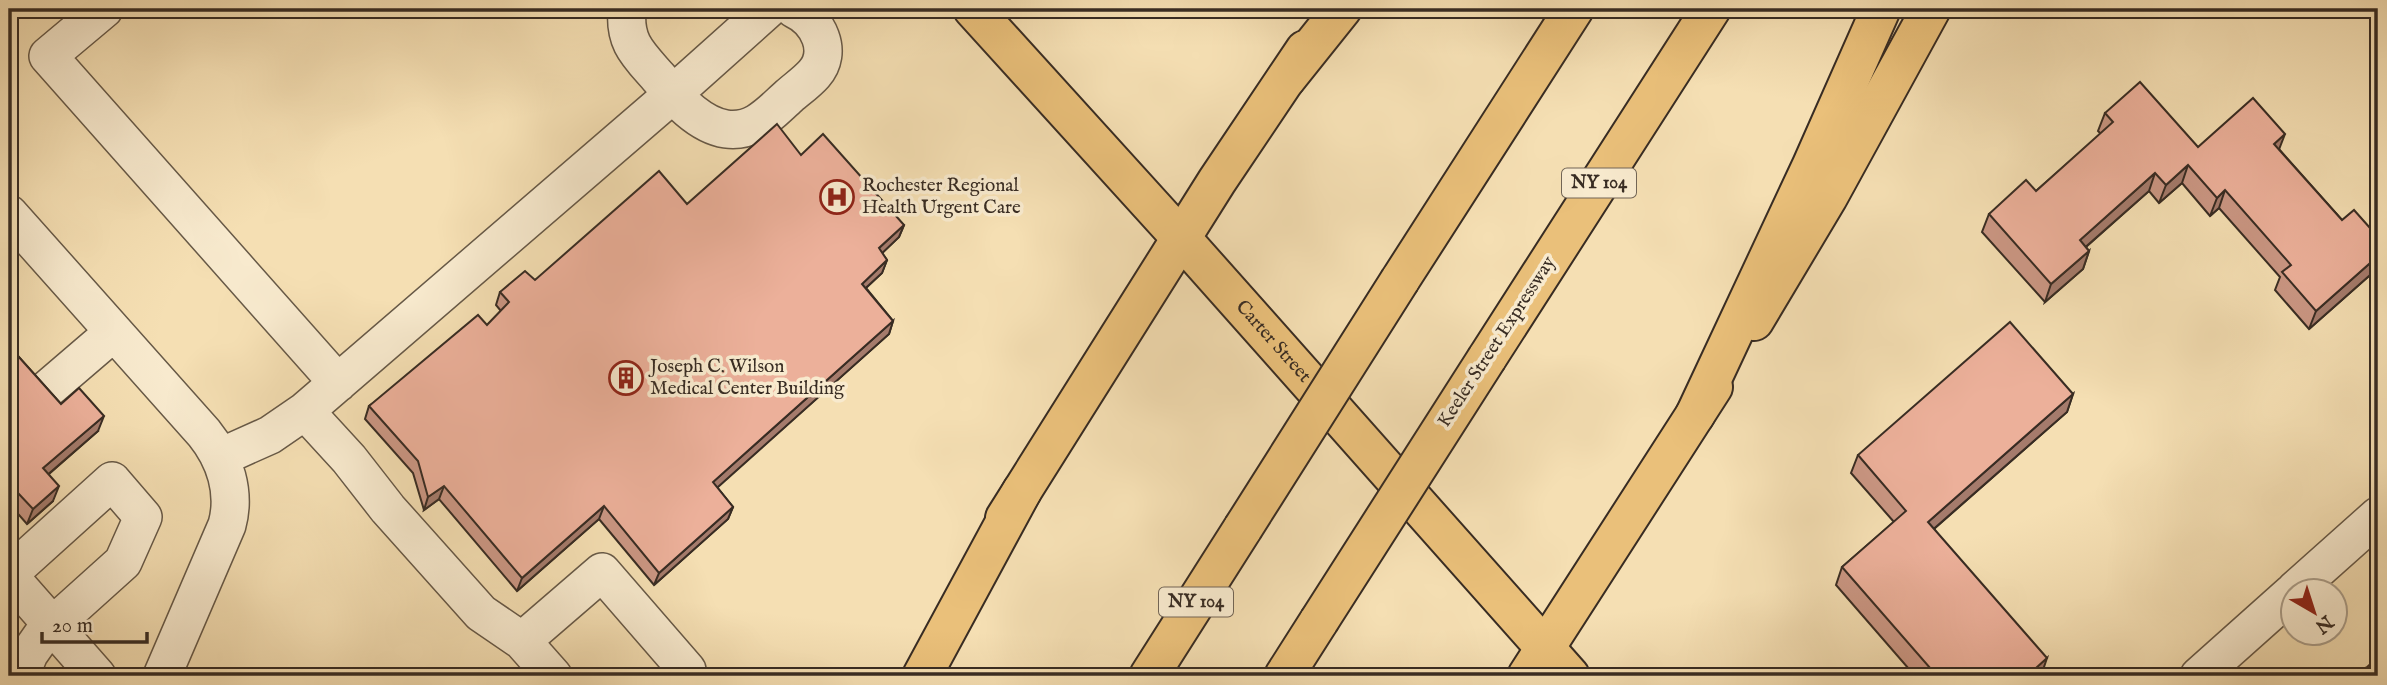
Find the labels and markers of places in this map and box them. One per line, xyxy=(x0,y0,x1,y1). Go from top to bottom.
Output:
place label: Rochester Regional Health Urgent Care xyxy=(862,174,1021,220)
hospital icon: Rochester Regional Health Urgent Care xyxy=(818,178,856,216)
place label: Joseph C. Wilson Medical Center Building xyxy=(648,355,845,401)
building icon: Joseph C. Wilson Medical Center Building xyxy=(607,359,645,397)

